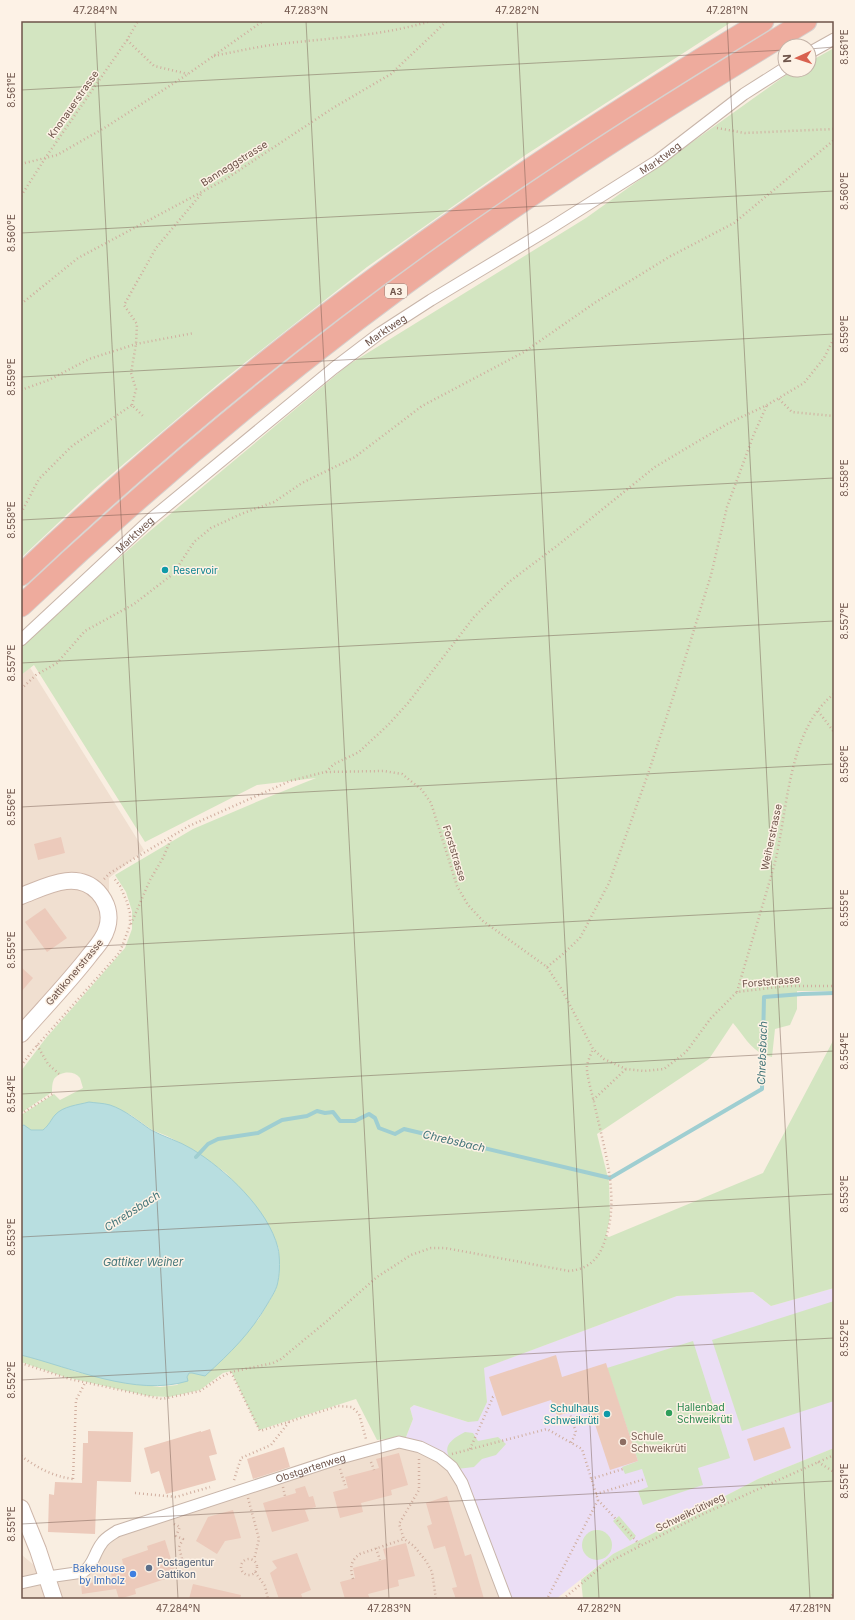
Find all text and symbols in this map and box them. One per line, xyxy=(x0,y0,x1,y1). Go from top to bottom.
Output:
text: 47.284°N xyxy=(73,4,117,16)
text: 47.283°N xyxy=(284,4,328,16)
text: 47.282°N xyxy=(495,4,539,16)
text: 47.281°N xyxy=(706,4,748,16)
text: 8.561°E xyxy=(838,29,850,65)
north arrow xyxy=(777,38,817,78)
text: N xyxy=(780,54,794,63)
street label: Knonauerstrasse xyxy=(45,68,101,140)
text: 8.561°E xyxy=(5,72,17,108)
street label: Banneggstrasse xyxy=(198,138,270,188)
street label: Marktweg xyxy=(637,139,683,176)
text: 8.560°E xyxy=(838,172,850,210)
text: 8.560°E xyxy=(5,214,17,252)
road number: A3 xyxy=(385,284,407,298)
street label: Marktweg xyxy=(363,312,409,348)
text: 8.559°E xyxy=(838,315,850,353)
text: 8.559°E xyxy=(5,358,17,396)
text: 8.558°E xyxy=(838,459,850,497)
text: 8.558°E xyxy=(5,501,17,539)
street label: Marktweg xyxy=(113,514,156,555)
place label: Reservoir xyxy=(173,564,218,576)
marker: Reservoir xyxy=(160,565,170,575)
text: 8.557°E xyxy=(838,602,850,640)
text: 8.557°E xyxy=(5,644,17,682)
text: 8.556°E xyxy=(838,745,850,783)
text: 8.556°E xyxy=(5,788,17,826)
street label: Weiherstrasse xyxy=(758,803,784,871)
street label: Forststrasse xyxy=(441,823,469,883)
text: 8.555°E xyxy=(838,889,850,927)
text: 8.555°E xyxy=(5,931,17,969)
street label: Gattikonerstrasse xyxy=(43,936,105,1008)
street label: Forststrasse xyxy=(742,972,801,990)
water label: Chrebsbach xyxy=(754,1020,770,1085)
text: 8.554°E xyxy=(838,1032,850,1070)
text: 8.554°E xyxy=(5,1075,17,1113)
water label: Chrebsbach xyxy=(421,1127,487,1155)
text: 8.553°E xyxy=(838,1175,850,1213)
water label: Chrebsbach xyxy=(101,1188,163,1234)
text: 8.553°E xyxy=(5,1218,17,1256)
water label: Gattiker Weiher xyxy=(103,1255,184,1269)
text: 8.552°E xyxy=(838,1319,850,1357)
text: 8.552°E xyxy=(5,1361,17,1399)
place label: Hallenbad Schweikrüti xyxy=(677,1401,732,1425)
place label: Schulhaus Schweikrüti xyxy=(544,1402,599,1426)
marker: Hallenbad Schweikrüti xyxy=(664,1408,674,1418)
marker: Schulhaus Schweikrüti xyxy=(602,1409,612,1419)
place label: Schule Schweikrüti xyxy=(631,1430,686,1454)
marker: Schule Schweikrüti xyxy=(618,1437,628,1447)
street label: Obstgartenweg xyxy=(274,1451,347,1485)
text: 8.551°E xyxy=(838,1463,850,1499)
street label: Schweikrütiweg xyxy=(654,1490,726,1534)
text: 8.551°E xyxy=(5,1506,17,1542)
place label: Postagentur Gattikon xyxy=(157,1556,215,1580)
place label: Bakehouse by Imholz xyxy=(73,1562,125,1586)
marker: Postagentur Gattikon xyxy=(144,1563,154,1573)
marker: Bakehouse by Imholz xyxy=(128,1569,138,1579)
text: 47.284°N xyxy=(156,1602,200,1614)
text: 47.283°N xyxy=(367,1602,411,1614)
text: 47.282°N xyxy=(577,1602,621,1614)
text: 47.281°N xyxy=(789,1602,831,1614)

